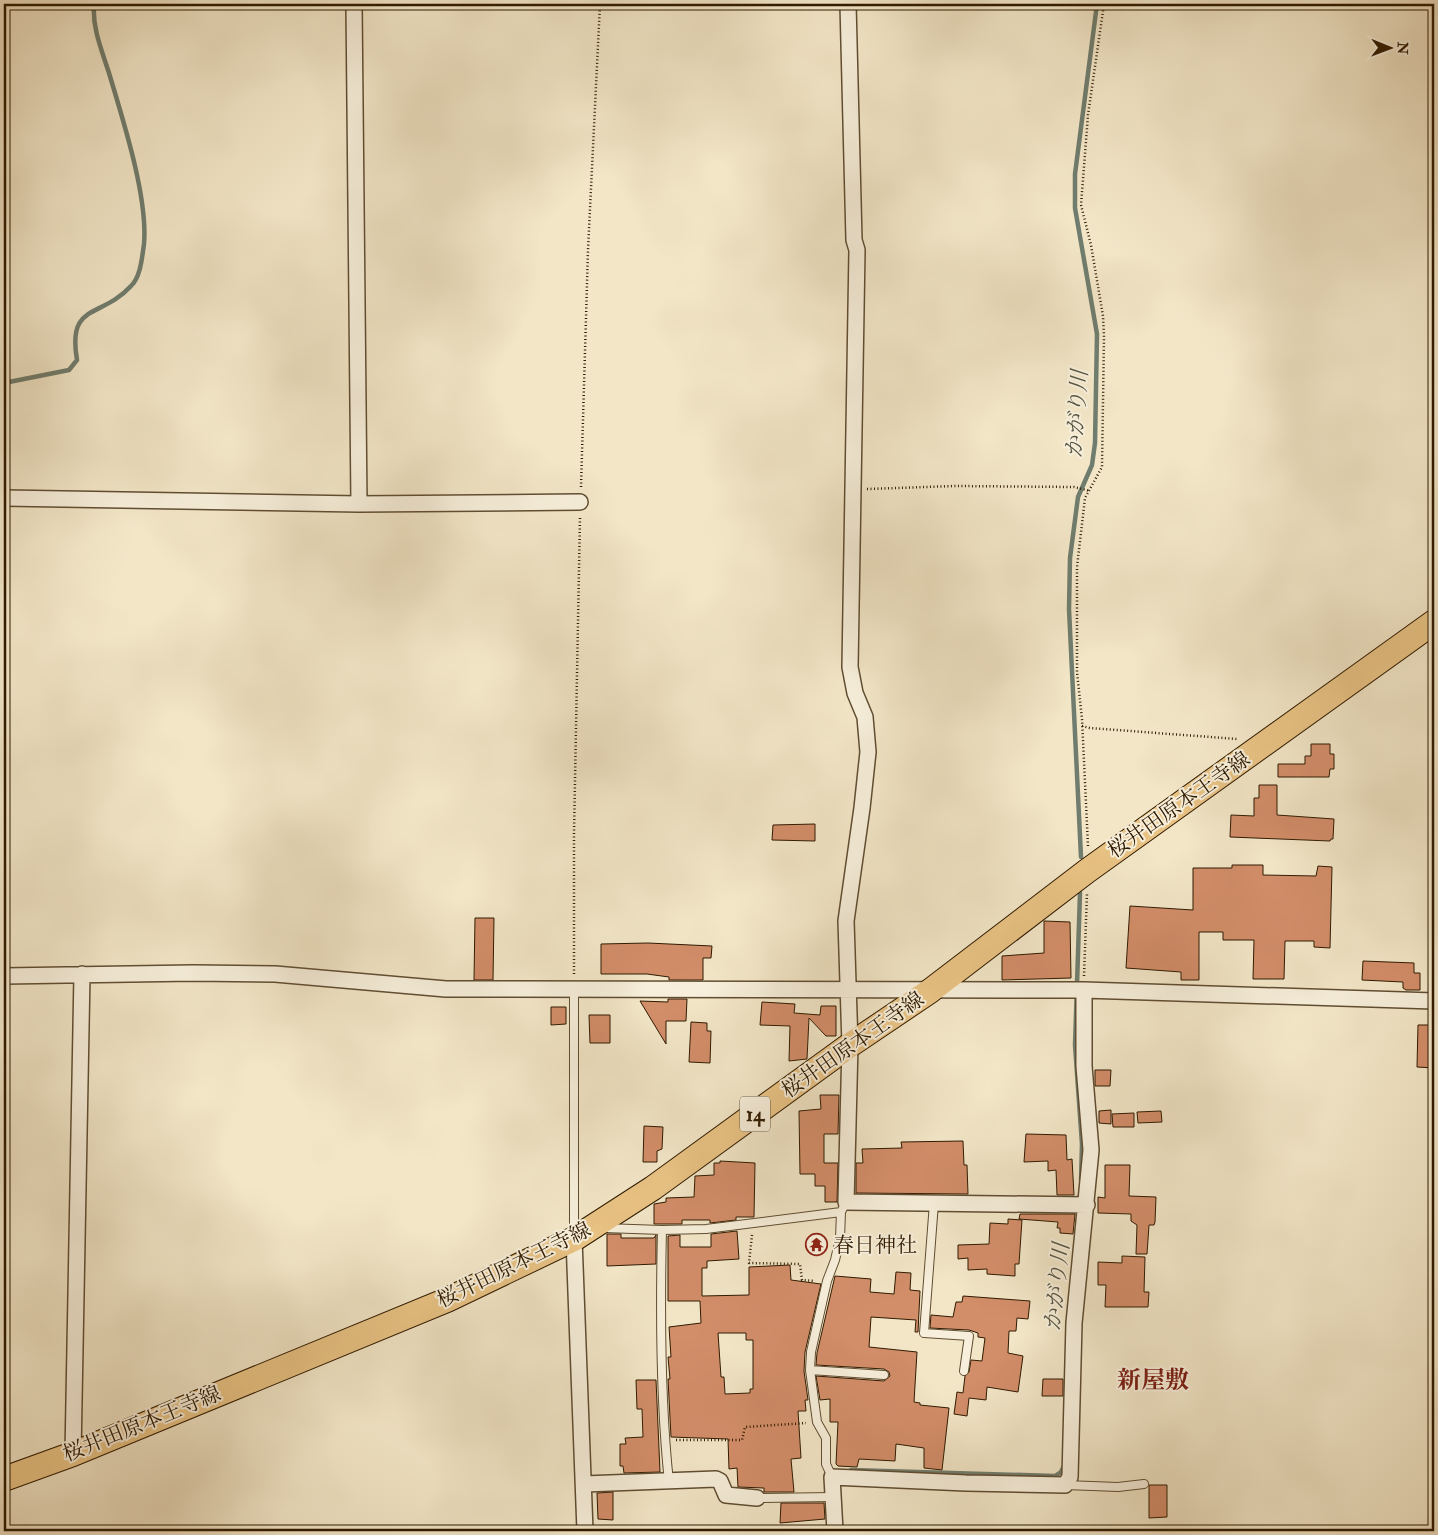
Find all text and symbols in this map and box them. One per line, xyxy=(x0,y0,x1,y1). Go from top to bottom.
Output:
north arrow xyxy=(1366,22,1416,72)
text: N xyxy=(1394,41,1411,55)
water label: かがり川 xyxy=(1060,367,1094,459)
street label: 桜井田原本王寺線 xyxy=(1102,746,1256,864)
street label: 桜井田原本王寺線 xyxy=(776,986,930,1104)
road number: 14 xyxy=(740,1096,770,1132)
street label: 桜井田原本王寺線 xyxy=(433,1216,595,1314)
place label: 春日神社 xyxy=(833,1232,917,1259)
temple icon: 春日神社 xyxy=(805,1233,829,1257)
water label: かがり川 xyxy=(1038,1240,1076,1332)
district label: 新屋敷 xyxy=(1117,1365,1189,1396)
street label: 桜井田原本王寺線 xyxy=(59,1380,225,1468)

